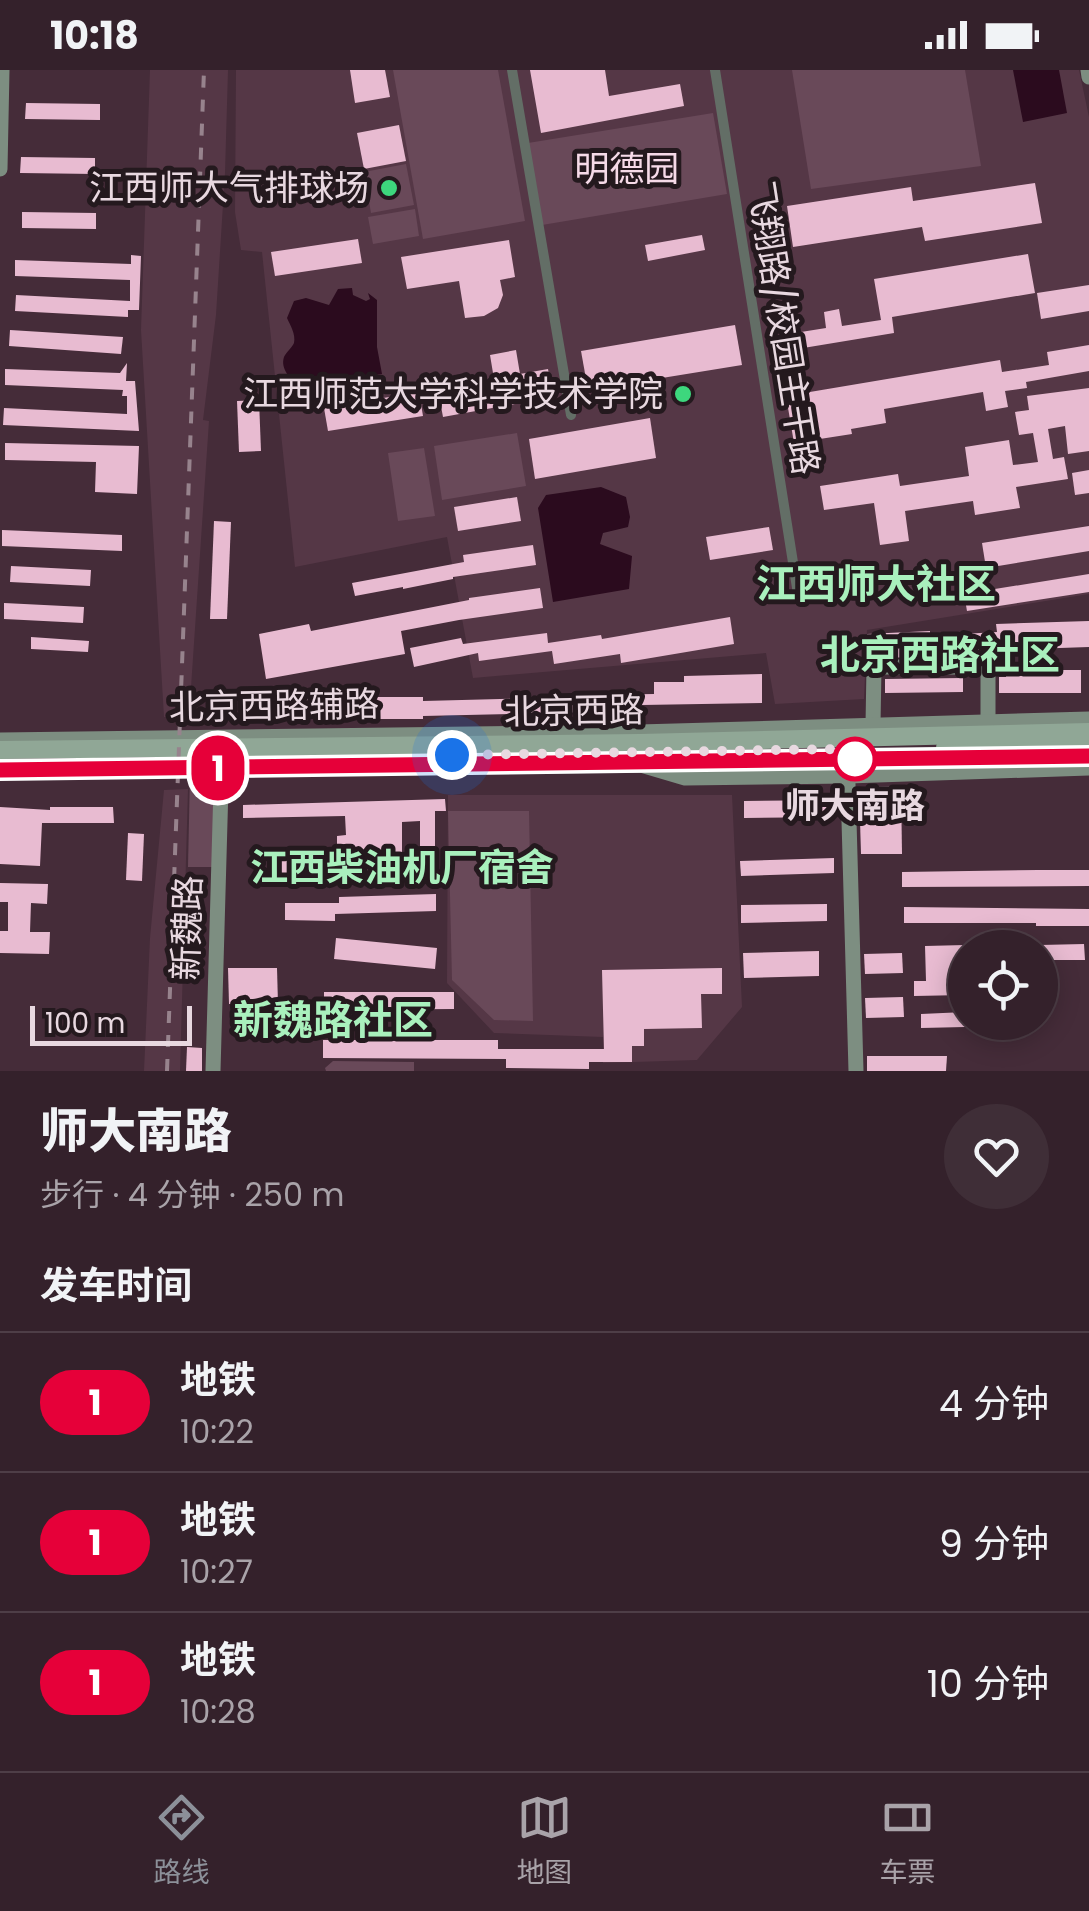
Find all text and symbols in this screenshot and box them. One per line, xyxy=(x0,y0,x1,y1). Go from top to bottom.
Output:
text: 10:18 xyxy=(50,9,139,62)
park label: 明德园 xyxy=(574,144,680,193)
place label: 江西师大气排球场 xyxy=(89,163,369,212)
marker: 江西师大气排球场 xyxy=(378,177,400,199)
street label: 飞翔路/校园主干路 xyxy=(736,178,831,478)
place label: 江西师范大学科学技术学院 xyxy=(243,369,663,418)
marker: 江西师范大学科学技术学院 xyxy=(672,383,694,405)
district label: 江西师大社区 xyxy=(756,556,996,612)
district label: 北京西路社区 xyxy=(820,627,1060,683)
street label: 北京西路辅路 xyxy=(169,679,379,732)
street label: 北京西路 xyxy=(504,685,644,736)
your location xyxy=(427,730,477,780)
line badge: 1 xyxy=(186,736,250,800)
marker: 师大南路 xyxy=(834,738,876,780)
text: 1 xyxy=(211,744,225,793)
place label: 师大南路 xyxy=(785,781,925,830)
district label: 江西柴油机厂宿舍 xyxy=(250,841,554,894)
street label: 新魏路 xyxy=(160,875,213,981)
map controls xyxy=(948,930,1058,1040)
button: locate xyxy=(948,930,1058,1040)
district label: 新魏路社区 xyxy=(233,992,433,1048)
scale bar xyxy=(30,1001,192,1046)
text: 100 m xyxy=(45,1004,125,1043)
text: 师大南路 xyxy=(40,1098,232,1165)
button: heart xyxy=(944,1104,1049,1209)
text: 步行 · 4 分钟 · 250 m xyxy=(40,1172,345,1217)
text: 发车时间 xyxy=(40,1259,192,1312)
text: 地铁 xyxy=(180,1353,256,1406)
text: 4 分钟 xyxy=(939,1377,1049,1430)
text: 1 xyxy=(88,1378,102,1427)
text: 10:22 xyxy=(180,1409,254,1454)
text: 地铁 xyxy=(180,1493,256,1546)
text: 9 分钟 xyxy=(939,1517,1049,1570)
text: 1 xyxy=(88,1518,102,1567)
text: 10:27 xyxy=(180,1549,253,1594)
text: 地铁 xyxy=(180,1633,256,1686)
text: 10 分钟 xyxy=(927,1657,1049,1710)
text: 1 xyxy=(88,1658,102,1707)
text: 10:28 xyxy=(180,1689,256,1734)
tab: 路线 xyxy=(153,1790,210,1894)
tab: 地图 xyxy=(516,1790,573,1894)
tab: 车票 xyxy=(879,1790,936,1894)

